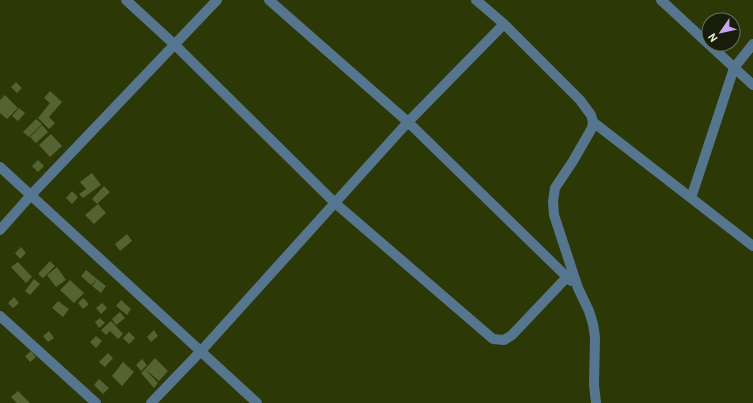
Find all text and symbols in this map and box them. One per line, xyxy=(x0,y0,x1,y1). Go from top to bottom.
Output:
north arrow xyxy=(701,12,741,52)
text: N xyxy=(706,30,722,44)

